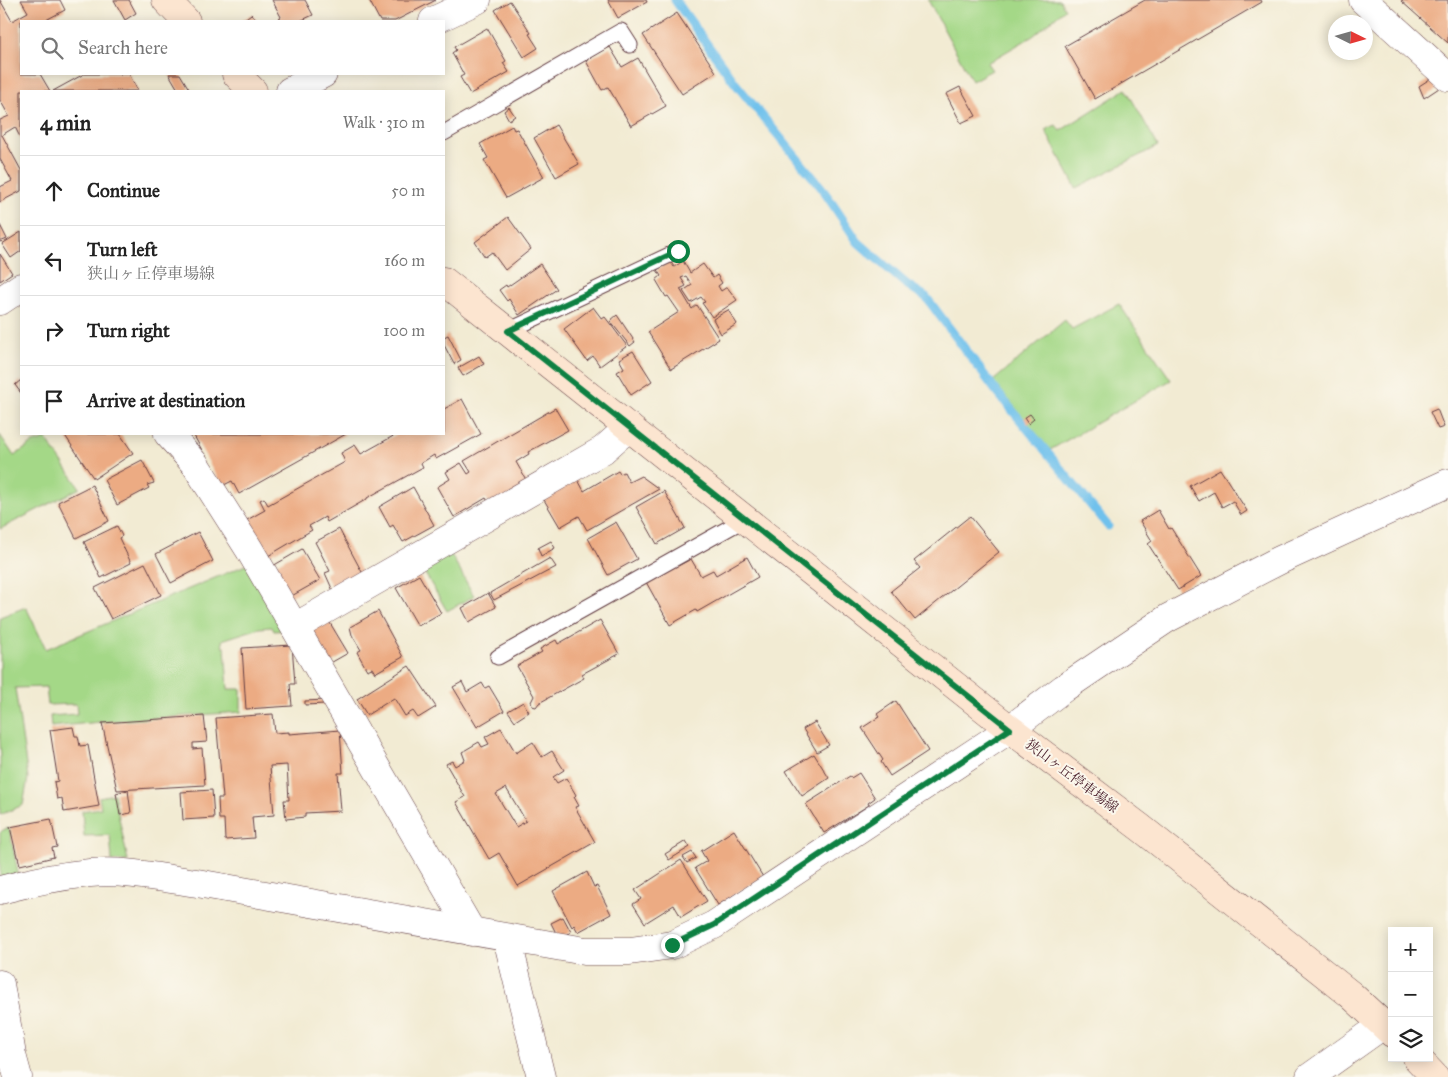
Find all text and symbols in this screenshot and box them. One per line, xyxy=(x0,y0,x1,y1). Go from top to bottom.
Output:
north arrow xyxy=(1328,15,1373,60)
search box xyxy=(20,20,445,75)
icon: search xyxy=(38,34,66,62)
text: Search here xyxy=(78,36,168,59)
text: 4 min xyxy=(40,110,91,136)
text: Walk · 310 m xyxy=(343,113,425,132)
icon: ahead xyxy=(40,177,68,205)
text: Continue xyxy=(87,179,160,202)
text: 50 m xyxy=(391,181,425,200)
text: Turn left xyxy=(87,238,157,261)
route start xyxy=(667,240,690,263)
icon: left xyxy=(40,247,68,275)
text: 160 m xyxy=(384,251,425,270)
text: 狭山ヶ丘停車場線 xyxy=(87,264,215,283)
icon: right xyxy=(40,317,68,345)
text: Turn right xyxy=(87,319,170,342)
text: 100 m xyxy=(383,321,425,340)
icon: arrive xyxy=(40,387,68,415)
text: Arrive at destination xyxy=(87,389,245,412)
street label: 狭山ヶ丘停車場線 xyxy=(1022,736,1122,816)
map controls xyxy=(1388,927,1433,1062)
button: + xyxy=(1388,927,1433,972)
route end xyxy=(661,934,684,957)
button: − xyxy=(1388,972,1433,1017)
button: layers xyxy=(1388,1017,1433,1062)

